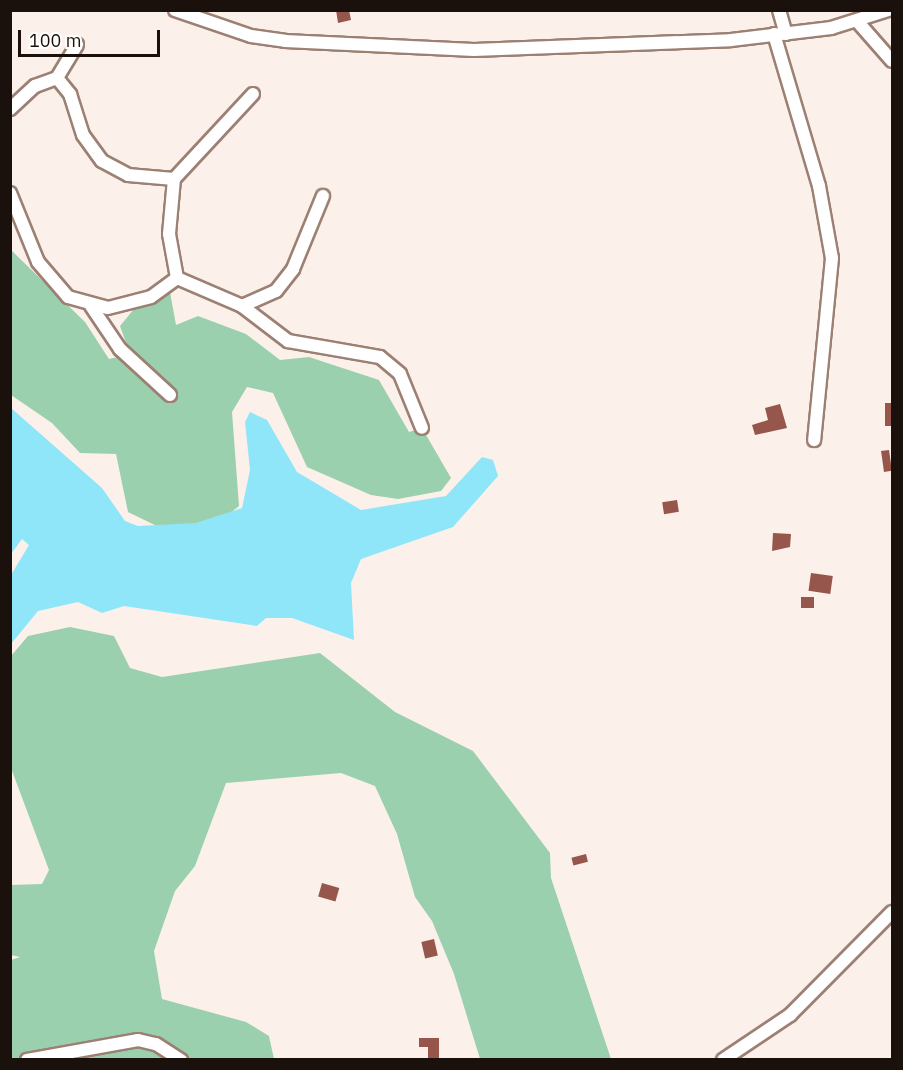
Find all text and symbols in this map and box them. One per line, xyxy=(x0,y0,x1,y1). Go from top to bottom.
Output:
scale bar xyxy=(21,18,164,56)
text: 100 m xyxy=(29,29,81,52)

